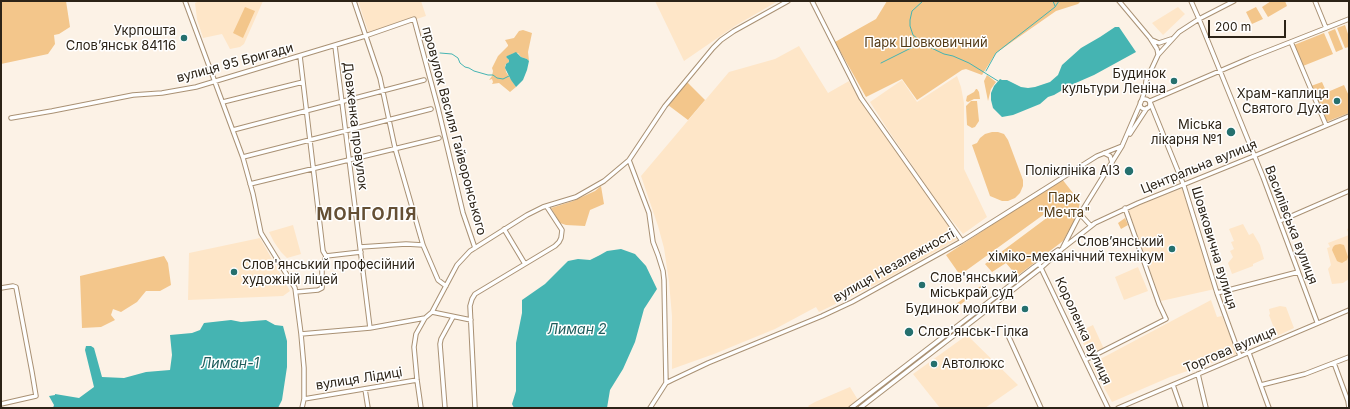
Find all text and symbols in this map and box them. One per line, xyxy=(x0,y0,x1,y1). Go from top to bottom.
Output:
scale bar xyxy=(1210,12,1288,38)
text: 200 m xyxy=(1215,19,1251,34)
place label: Укрпошта Слов’янськ 84116 xyxy=(66,23,176,54)
street label: провулок Василя Гайворонського xyxy=(419,25,489,237)
marker: Укрпошта Слов’янськ 84116 xyxy=(179,33,189,43)
park label: Парк Шовковичний xyxy=(864,35,988,51)
street label: вулиця 95 Бригади xyxy=(175,40,295,86)
street label: Довженка провулок xyxy=(339,61,371,191)
place label: Будинок культури Леніна xyxy=(1062,66,1166,97)
marker: Будинок культури Леніна xyxy=(1169,76,1179,86)
place label: Храм-каплиця Святого Духа xyxy=(1237,86,1329,117)
marker: Храм-каплиця Святого Духа xyxy=(1332,96,1342,106)
place label: Міська лікарня №1 xyxy=(1151,117,1222,148)
marker: Міська лікарня №1 xyxy=(1225,126,1237,138)
street label: Центральна вулиця xyxy=(1139,137,1259,197)
place label: Поліклініка АІЗ xyxy=(1025,163,1120,179)
street label: Василівська вулиця xyxy=(1261,163,1321,287)
marker: Поліклініка АІЗ xyxy=(1123,165,1135,177)
street label: Шовковична вулиця xyxy=(1188,185,1240,311)
park label: Парк "Мечта" xyxy=(1038,190,1090,221)
district label: МОНГОЛІЯ xyxy=(317,205,417,225)
street label: вулиця Незалежності xyxy=(831,226,957,306)
place label: Слов’янський хіміко-механічний технікум xyxy=(988,234,1164,265)
marker: Слов’янський хіміко-механічний технікум xyxy=(1167,244,1177,254)
place label: Слов'янський професійний художній ліцей xyxy=(242,257,415,288)
marker: Слов'янський професійний художній ліцей xyxy=(229,267,239,277)
place label: Слов'янський міськрай суд xyxy=(930,270,1018,301)
street label: Короленка вулиця xyxy=(1051,275,1115,387)
marker: Слов'янський міськрай суд xyxy=(917,280,927,290)
place label: Будинок молитви xyxy=(906,301,1017,317)
marker: Будинок молитви xyxy=(1020,304,1030,314)
water label: Лиман 2 xyxy=(548,322,606,338)
place label: Слов'янськ-Гілка xyxy=(918,324,1029,340)
street label: Торгова вулиця xyxy=(1181,324,1279,376)
marker: Слов'янськ-Гілка xyxy=(903,326,915,338)
water label: Лиман-1 xyxy=(201,356,259,372)
place label: Автолюкс xyxy=(942,356,1005,372)
marker: Автолюкс xyxy=(929,359,939,369)
street label: вулиця Лідиці xyxy=(315,364,403,394)

